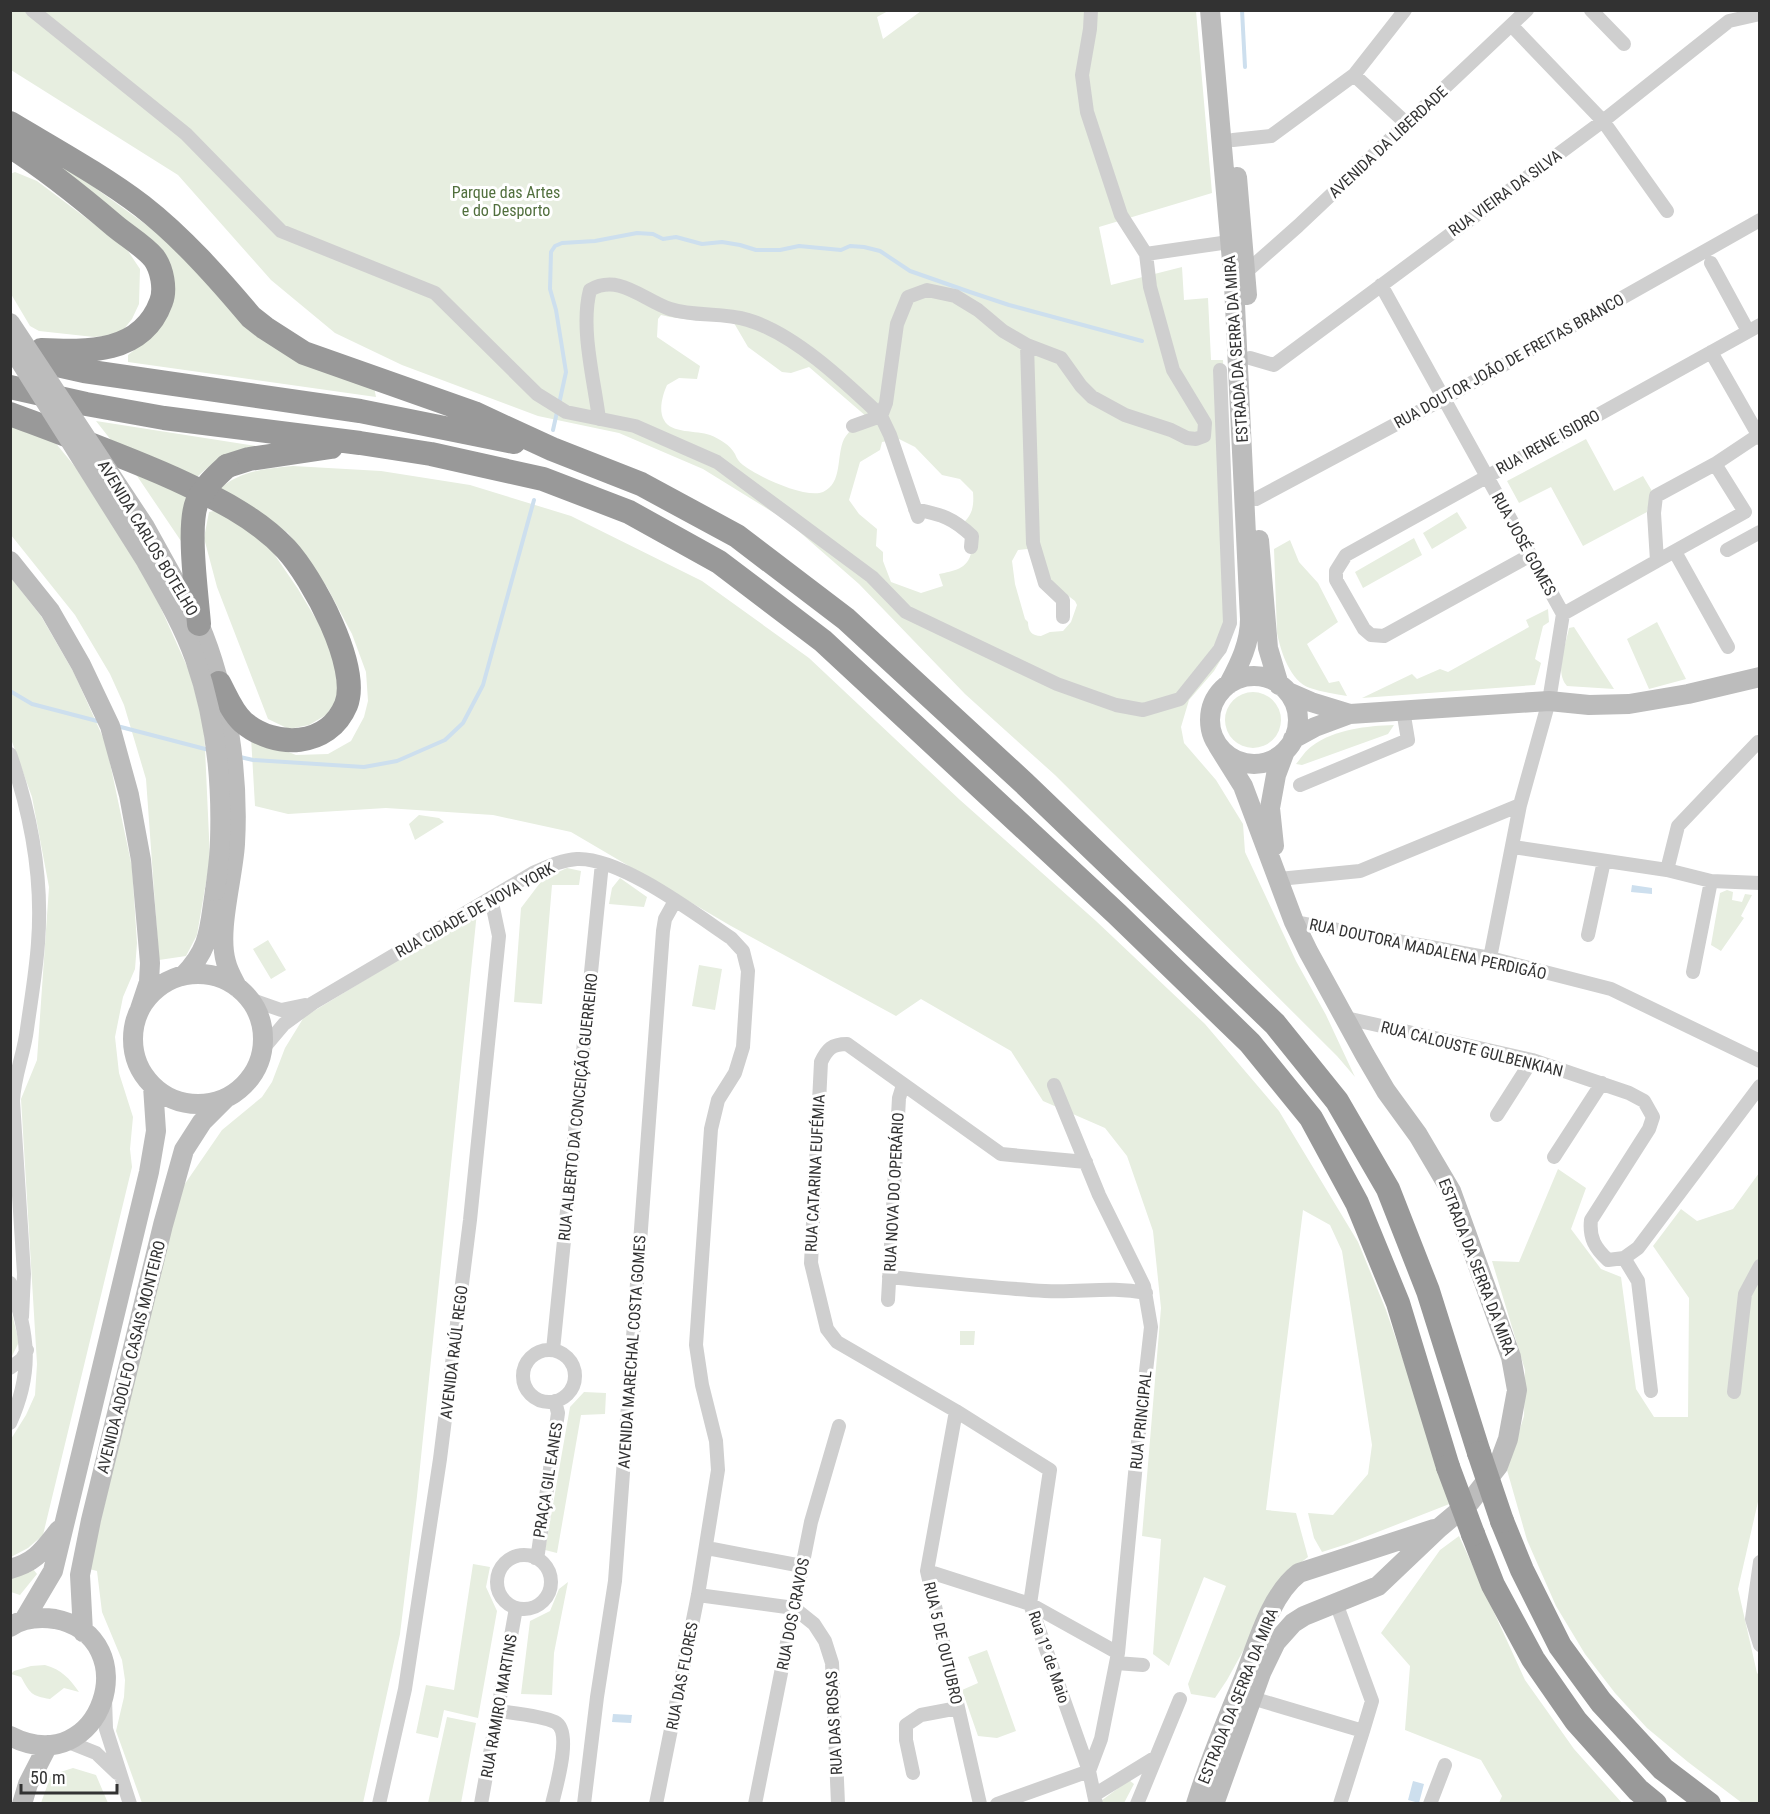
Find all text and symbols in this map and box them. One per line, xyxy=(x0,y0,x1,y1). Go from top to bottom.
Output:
street label: AVENIDA DA LIBERDADE xyxy=(1325,82,1451,202)
street label: RUA VIEIRA DA SILVA xyxy=(1445,146,1565,240)
park label: Parque das Artes e do Desporto xyxy=(452,183,560,220)
street label: ESTRADA DA SERRA DA MIRA xyxy=(1220,255,1252,443)
street label: RUA DOUTOR JOÃO DE FREITAS BRANCO xyxy=(1390,289,1627,432)
street label: RUA IRENE ISIDRO xyxy=(1493,406,1603,478)
street label: AVENIDA CARLOS BOTELHO xyxy=(94,457,202,619)
street label: RUA JOSÉ GOMES xyxy=(1488,489,1560,599)
street label: RUA CIDADE DE NOVA YORK xyxy=(392,858,558,962)
street label: RUA DOUTORA MADALENA PERDIGÃO xyxy=(1308,914,1548,983)
street label: RUA ALBERTO DA CONCEIÇÃO GUERREIRO xyxy=(553,972,602,1242)
street label: RUA CALOUSTE GULBENKIAN xyxy=(1379,1017,1565,1081)
street label: RUA CATARINA EUFÉMIA xyxy=(801,1094,829,1252)
street label: RUA NOVA DO OPERÁRIO xyxy=(880,1112,908,1272)
street label: ESTRADA DA SERRA DA MIRA xyxy=(1434,1176,1520,1358)
street label: AVENIDA MARECHAL COSTA GOMES xyxy=(614,1235,650,1469)
street label: AVENIDA ADOLFO CASAIS MONTEIRO xyxy=(93,1239,169,1475)
street label: AVENIDA RAÚL REGO xyxy=(436,1284,472,1420)
street label: RUA PRINCIPAL xyxy=(1126,1369,1156,1470)
street label: PRAÇA GIL EANES xyxy=(530,1421,566,1539)
street label: RUA DOS CRAVOS xyxy=(773,1556,813,1672)
street label: RUA 5 DE OUTUBRO xyxy=(920,1580,966,1706)
street label: ESTRADA DA SERRA DA MIRA xyxy=(1194,1605,1282,1787)
street label: Rua 1º de Maio xyxy=(1024,1608,1074,1706)
street label: RUA DAS FLORES xyxy=(662,1620,702,1732)
street label: RUA RAMIRO MARTINS xyxy=(477,1633,521,1779)
street label: RUA DAS ROSAS xyxy=(822,1670,846,1776)
scale bar xyxy=(21,1757,117,1795)
text: 50 m xyxy=(30,1767,65,1788)

